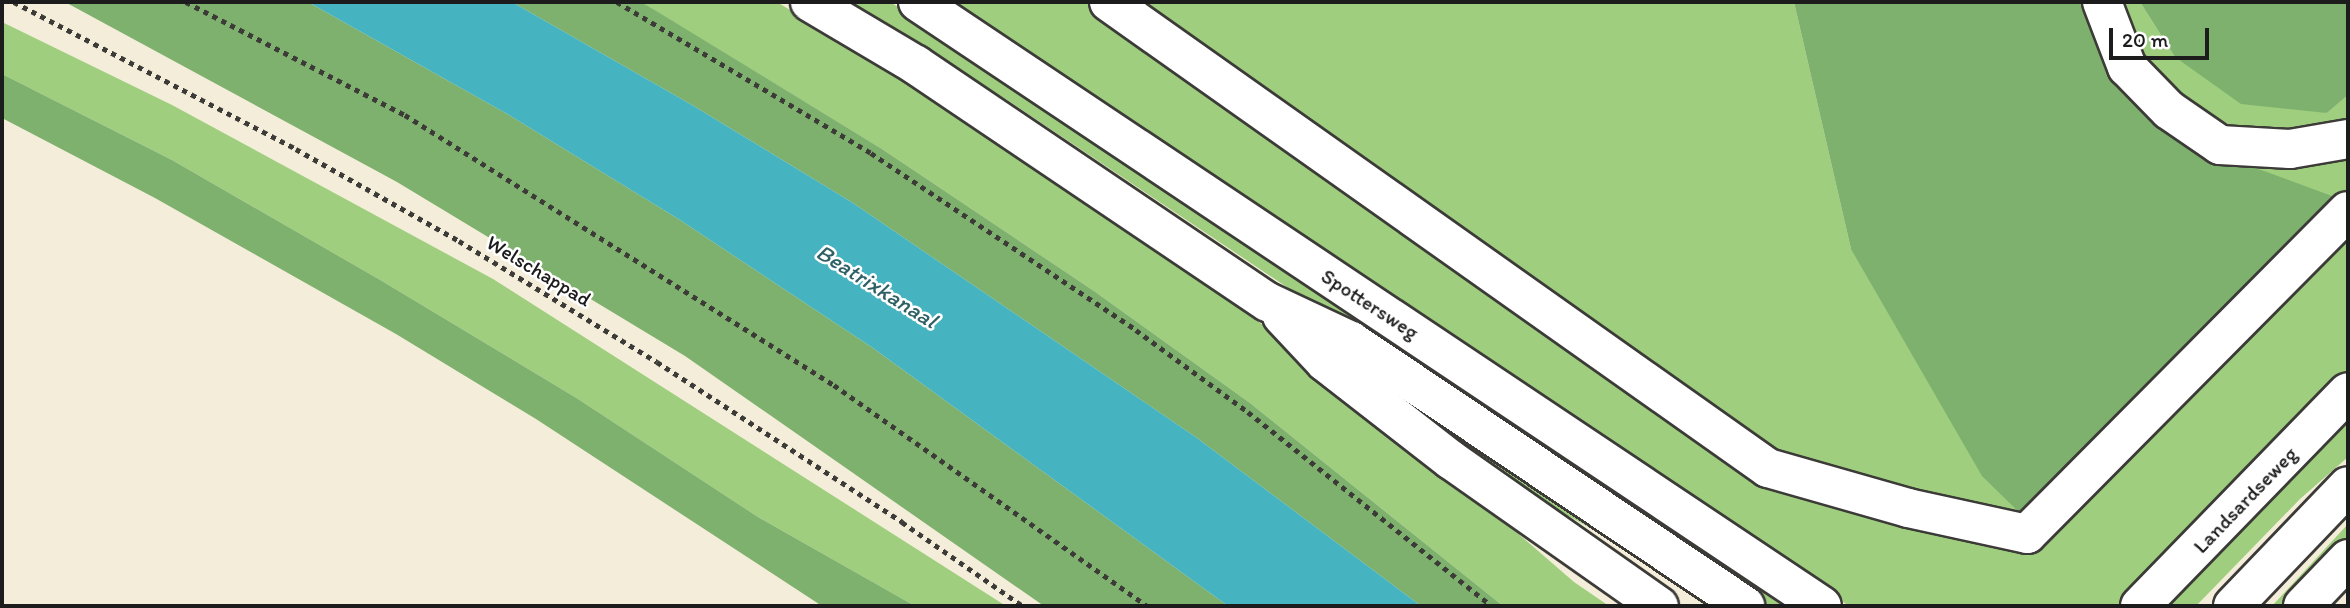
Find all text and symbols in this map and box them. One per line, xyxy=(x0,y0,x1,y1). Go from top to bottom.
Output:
scale bar xyxy=(2112,14,2212,58)
text: 20 m xyxy=(2122,27,2168,52)
street label: Welschappad xyxy=(482,230,596,312)
water label: Beatrixkanaal xyxy=(811,238,943,334)
street label: Spottersweg xyxy=(1317,263,1423,345)
street label: Landsardseweg xyxy=(2188,441,2302,559)

